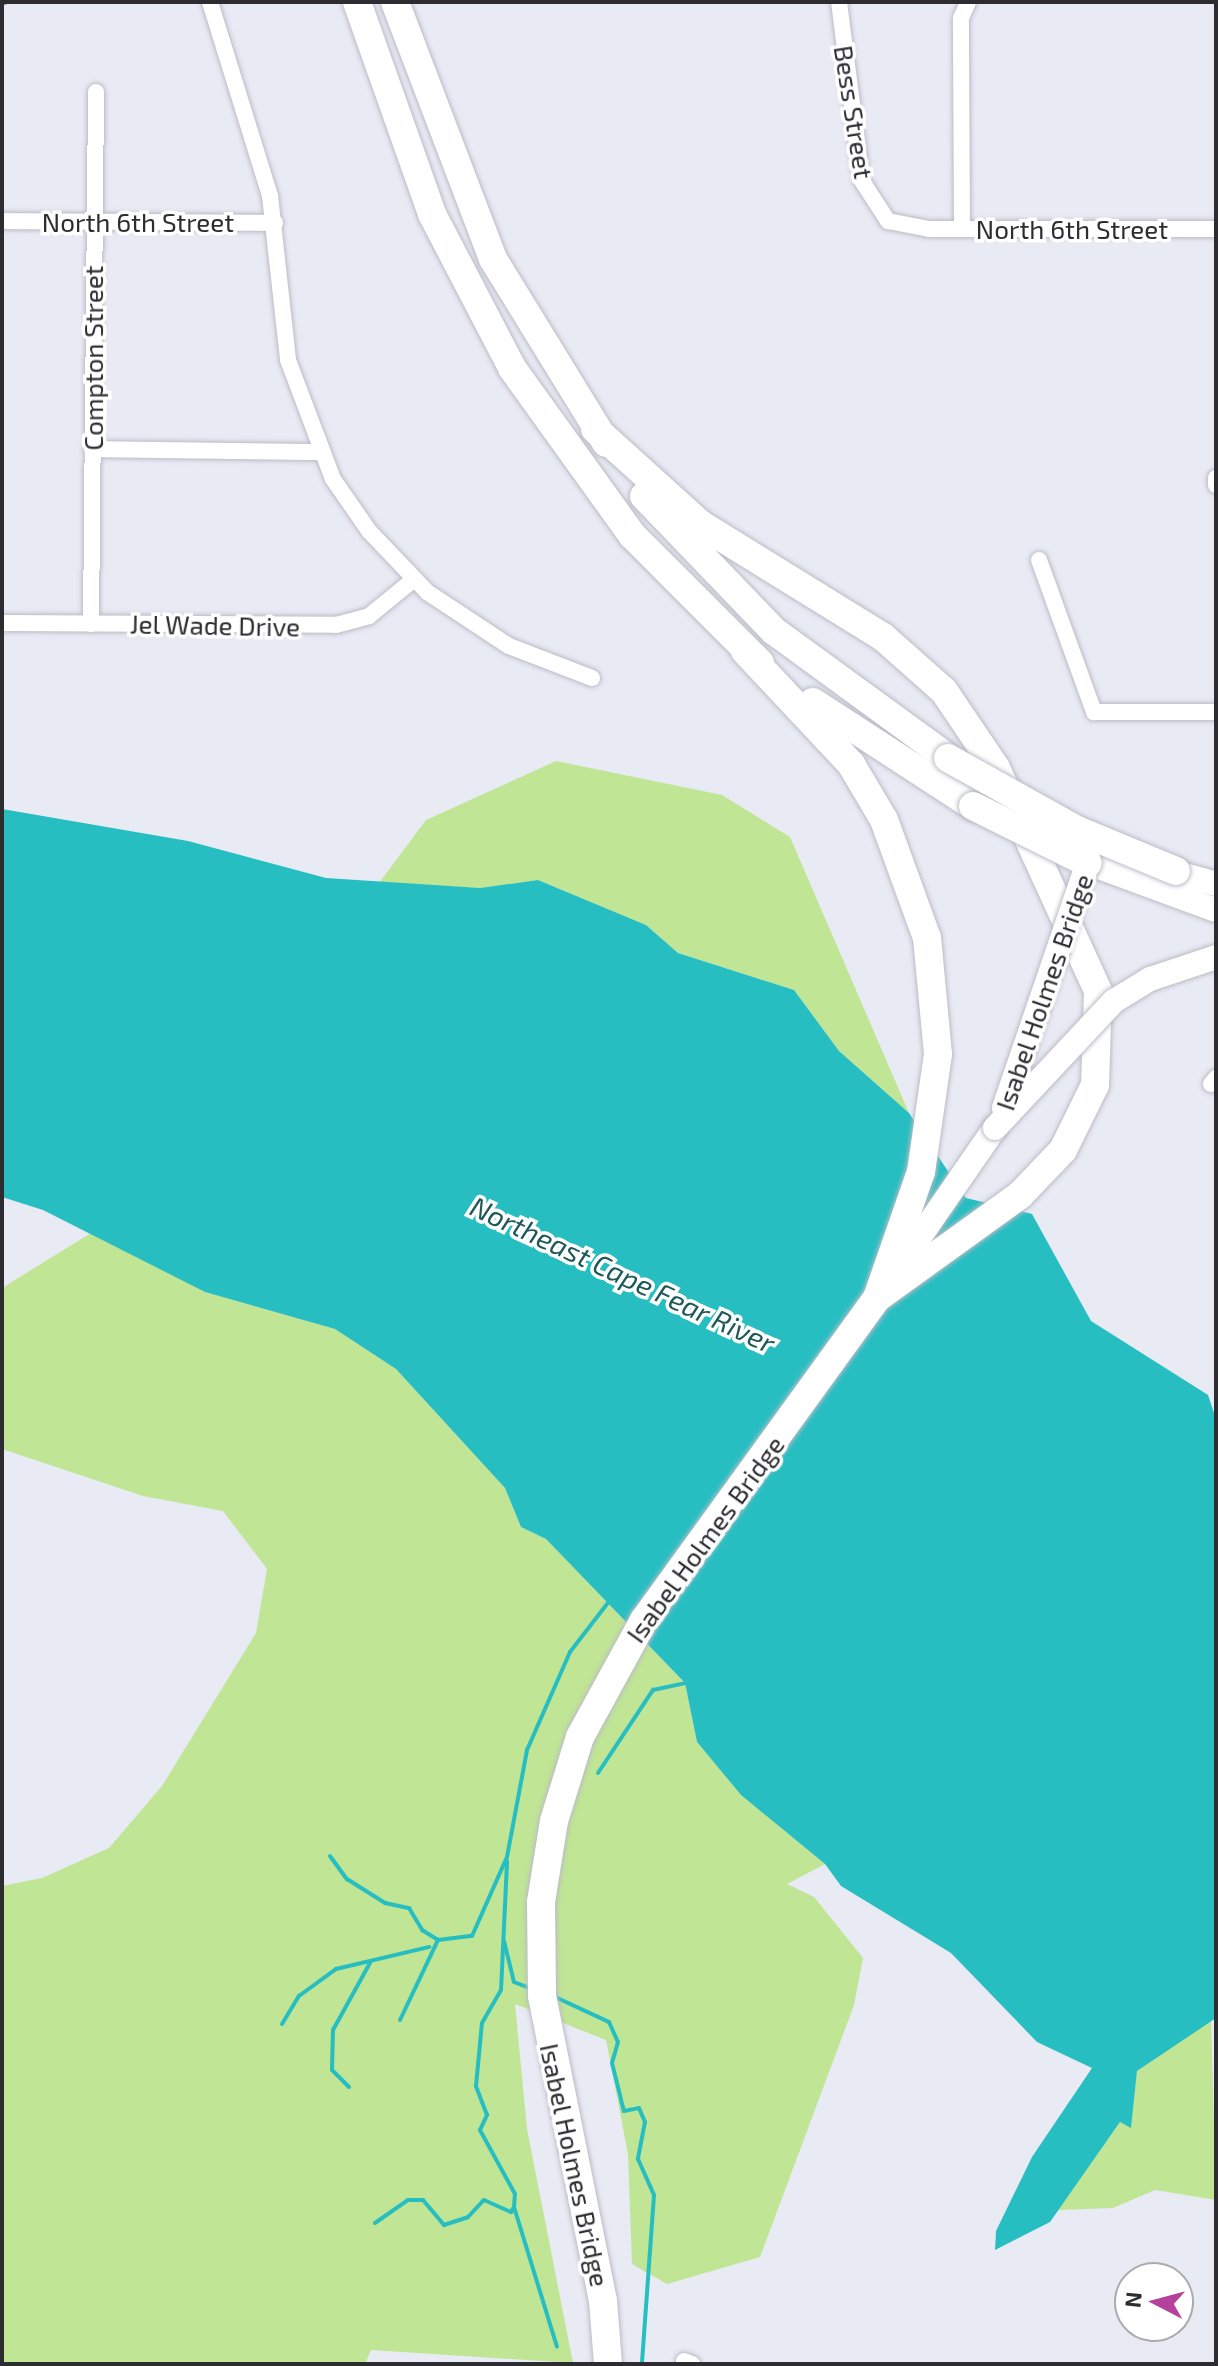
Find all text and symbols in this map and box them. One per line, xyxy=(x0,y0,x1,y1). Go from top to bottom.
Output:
street label: Bess Street xyxy=(828,43,880,181)
street label: North 6th Street xyxy=(42,206,234,238)
street label: North 6th Street xyxy=(976,213,1168,245)
street label: Compton Street xyxy=(77,265,109,451)
street label: Jel Wade Drive xyxy=(129,608,301,642)
street label: Isabel Holmes Bridge xyxy=(989,869,1099,1115)
water label: Northeast Cape Fear River xyxy=(465,1188,781,1360)
street label: Isabel Holmes Bridge xyxy=(619,1429,791,1649)
street label: Isabel Holmes Bridge xyxy=(534,2040,616,2290)
north arrow xyxy=(1114,2262,1194,2342)
text: N xyxy=(1118,2290,1146,2309)

